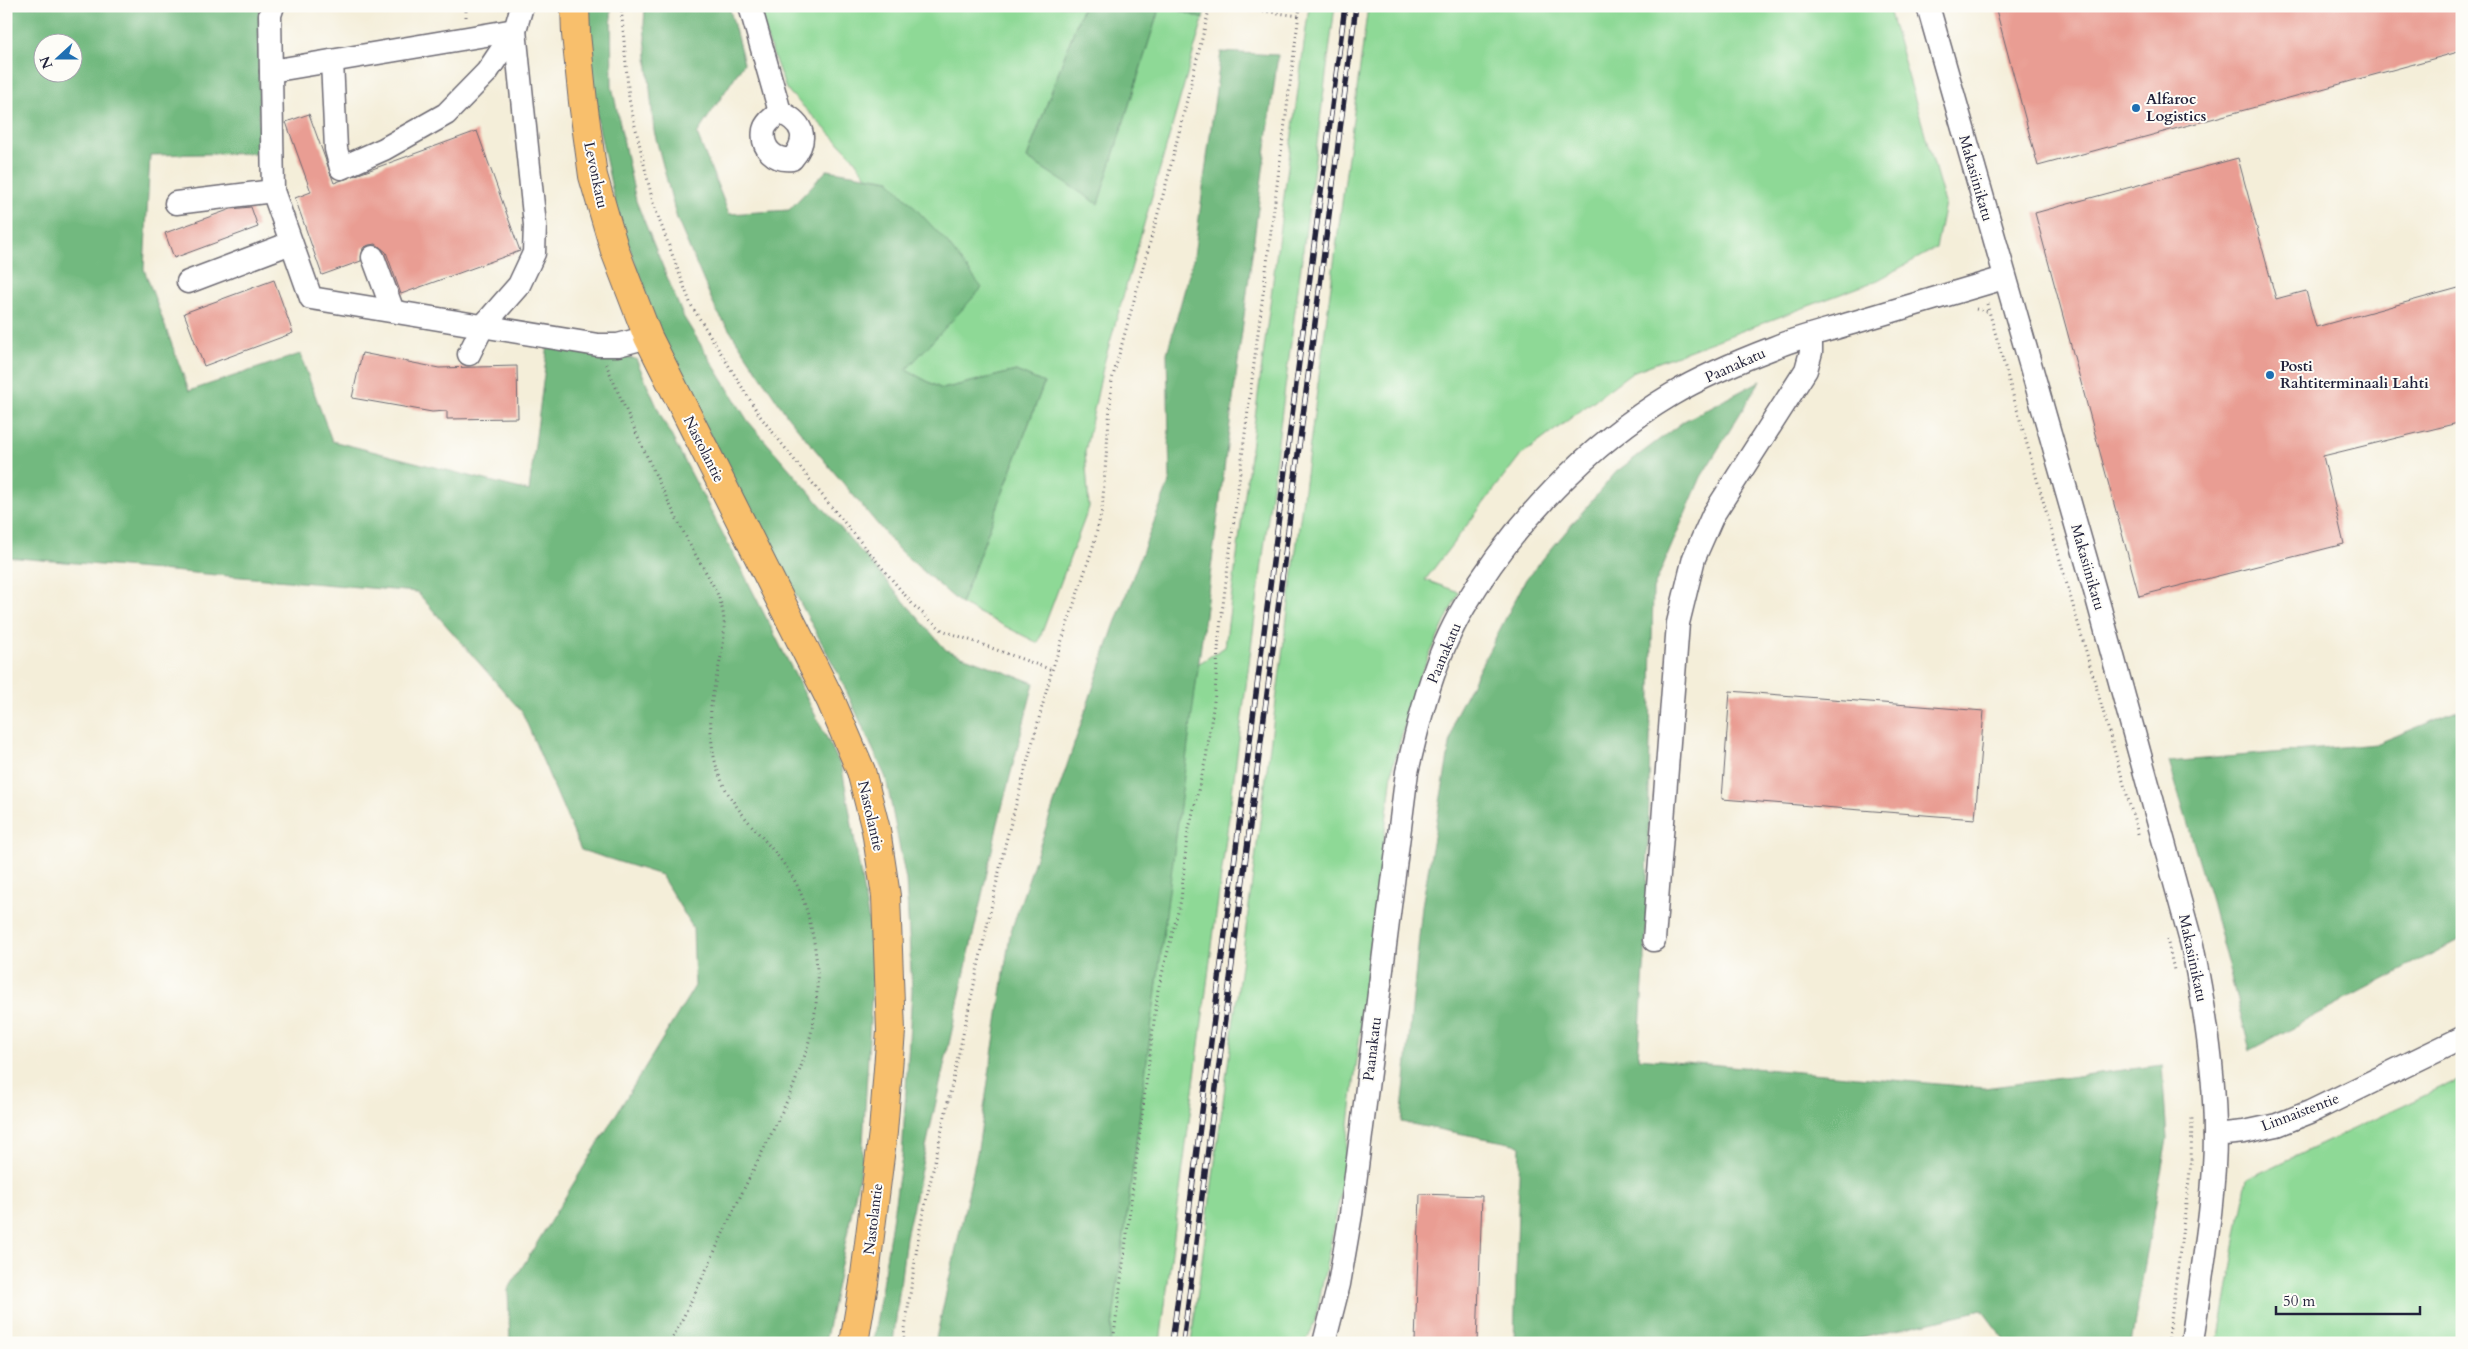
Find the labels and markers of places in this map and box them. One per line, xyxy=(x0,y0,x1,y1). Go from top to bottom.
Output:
place label: Alfaroc Logistics xyxy=(2146,89,2206,126)
marker: Alfaroc Logistics xyxy=(2130,102,2142,114)
place label: Posti Rahtiterminaali Lahti xyxy=(2280,356,2429,393)
marker: Posti Rahtiterminaali Lahti xyxy=(2264,369,2276,381)

